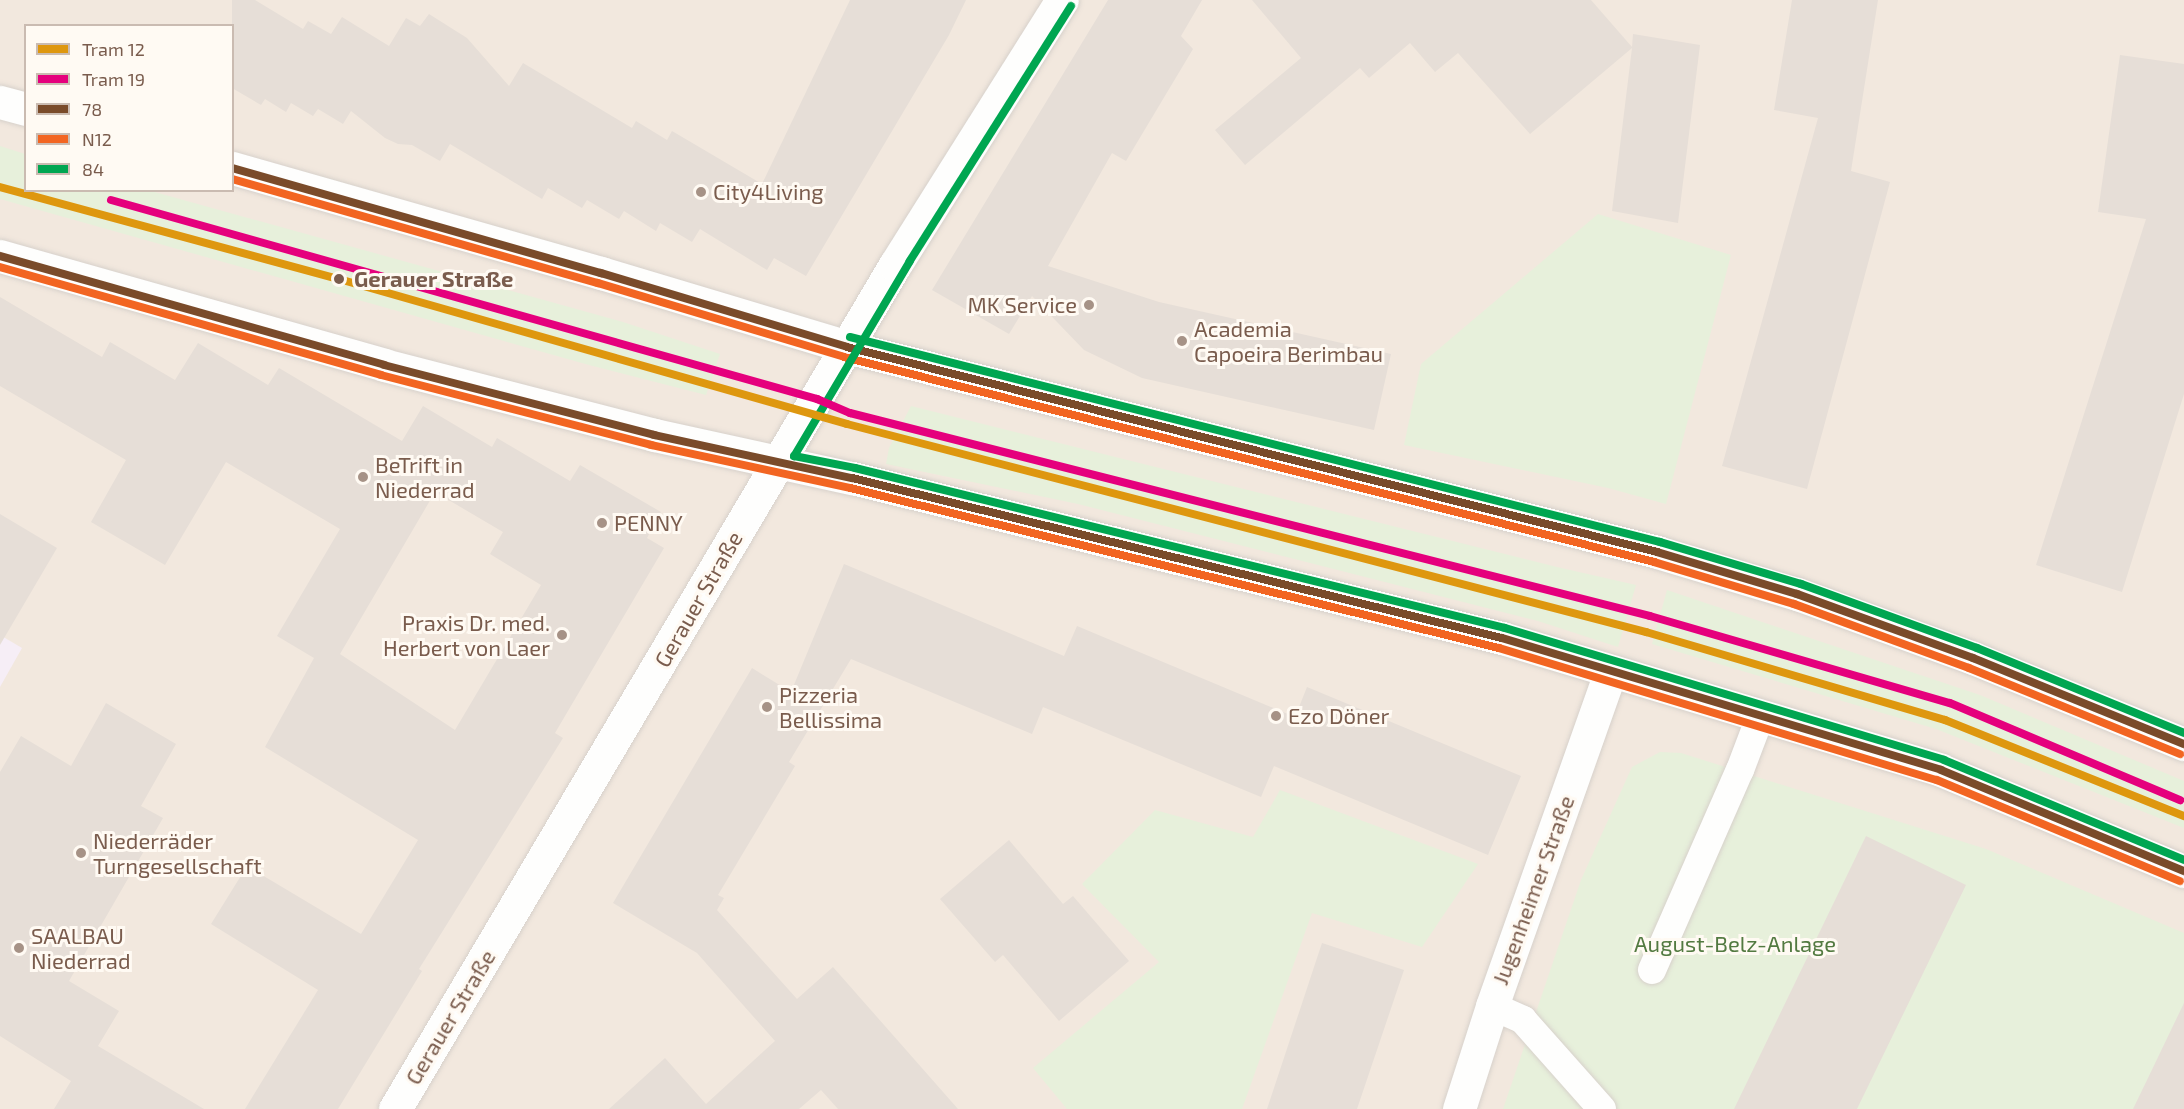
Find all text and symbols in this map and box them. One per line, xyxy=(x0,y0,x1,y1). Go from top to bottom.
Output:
legend xyxy=(24,24,234,192)
text: Tram 12 xyxy=(82,38,145,60)
text: Tram 19 xyxy=(82,68,145,90)
text: 78 xyxy=(82,98,102,120)
text: N12 xyxy=(82,128,112,150)
text: 84 xyxy=(82,158,104,180)
place label: City4Living xyxy=(713,179,823,205)
marker: City4Living xyxy=(694,185,708,199)
place label: Gerauer Straße xyxy=(354,266,514,292)
marker: Gerauer Straße xyxy=(329,269,349,289)
place label: MK Service xyxy=(967,292,1077,318)
marker: MK Service xyxy=(1082,298,1096,312)
place label: Academia Capoeira Berimbau xyxy=(1194,315,1383,366)
marker: Academia Capoeira Berimbau xyxy=(1175,334,1189,348)
place label: BeTrift in Niederrad xyxy=(375,451,475,502)
marker: BeTrift in Niederrad xyxy=(356,470,370,484)
place label: PENNY xyxy=(614,510,683,536)
marker: PENNY xyxy=(595,516,609,530)
street label: Gerauer Straße xyxy=(648,526,748,672)
place label: Praxis Dr. med. Herbert von Laer xyxy=(382,609,550,660)
marker: Praxis Dr. med. Herbert von Laer xyxy=(555,628,569,642)
place label: Pizzeria Bellissima xyxy=(779,681,882,732)
marker: Pizzeria Bellissima xyxy=(760,700,774,714)
place label: Ezo Döner xyxy=(1288,703,1389,729)
marker: Ezo Döner xyxy=(1269,709,1283,723)
street label: Jugenheimer Straße xyxy=(1486,792,1580,988)
place label: Niederräder Turngesellschaft xyxy=(93,827,262,878)
marker: Niederräder Turngesellschaft xyxy=(74,846,88,860)
place label: SAALBAU Niederrad xyxy=(31,922,131,974)
park label: August-Belz-Anlage xyxy=(1634,931,1836,957)
marker: SAALBAU Niederrad xyxy=(12,941,26,955)
street label: Gerauer Straße xyxy=(399,945,501,1089)

